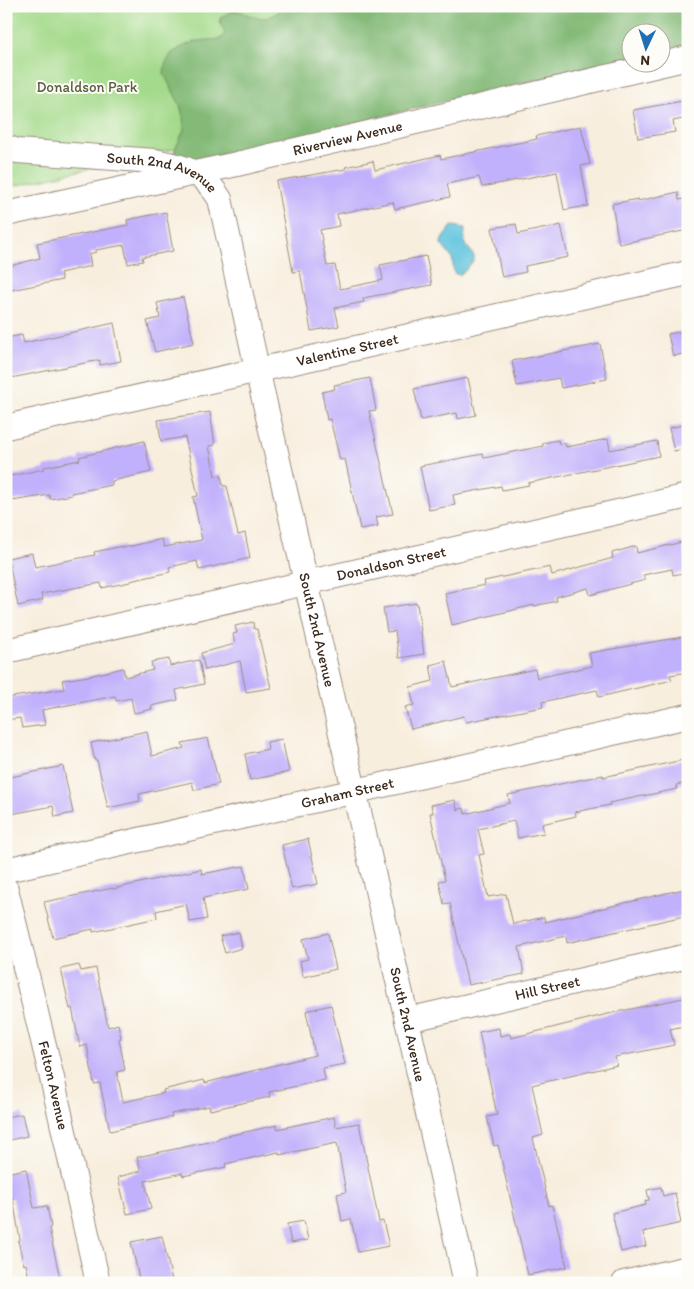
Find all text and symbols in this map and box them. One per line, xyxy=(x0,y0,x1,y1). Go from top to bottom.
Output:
north arrow xyxy=(622,22,672,72)
text: N xyxy=(640,52,650,69)
park label: Donaldson Park xyxy=(36,78,138,96)
street label: Riverview Avenue xyxy=(291,116,404,160)
street label: South 2nd Avenue xyxy=(106,149,221,196)
street label: Valentine Street xyxy=(295,330,400,370)
street label: Donaldson Street xyxy=(335,542,448,585)
street label: South 2nd Avenue xyxy=(295,571,339,689)
street label: Graham Street xyxy=(299,774,396,812)
street label: South 2nd Avenue xyxy=(386,965,430,1083)
street label: Hill Street xyxy=(513,972,582,1004)
street label: Felton Avenue xyxy=(34,1039,72,1132)

